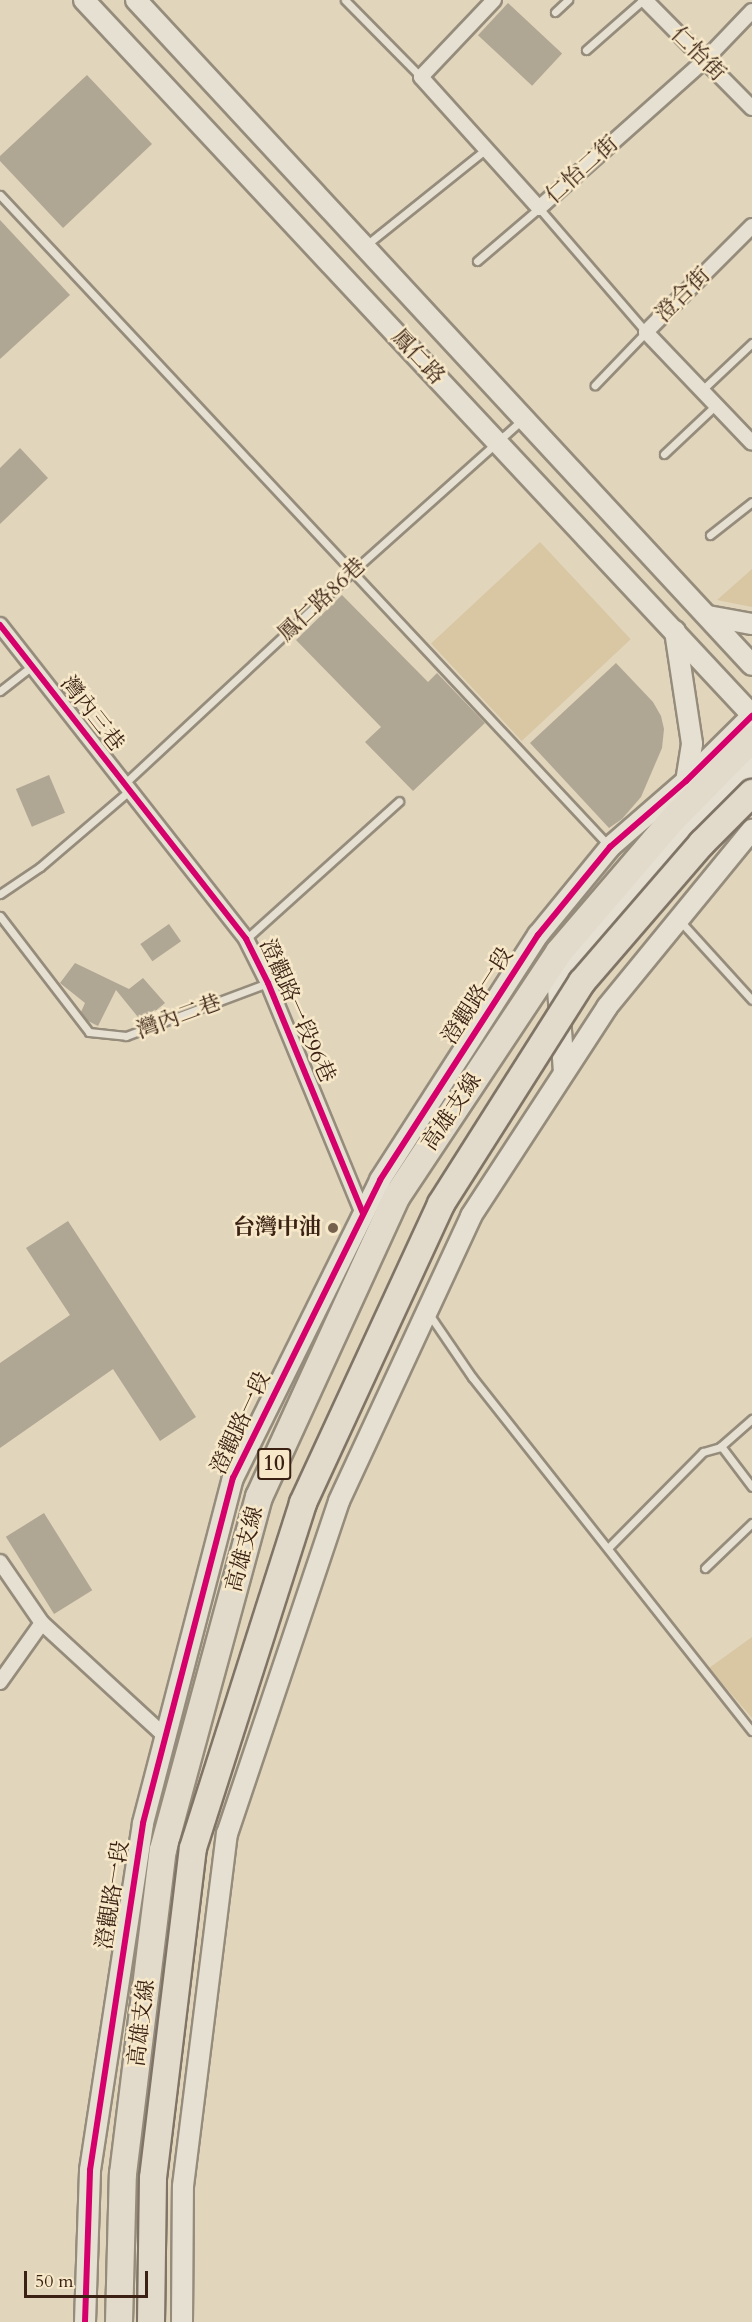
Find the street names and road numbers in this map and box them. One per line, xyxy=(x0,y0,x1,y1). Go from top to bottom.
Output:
street label: 仁怡街 xyxy=(665,21,731,87)
street label: 仁怡二街 xyxy=(540,131,624,209)
street label: 澄合街 xyxy=(650,262,716,328)
street label: 鳳仁路 xyxy=(386,324,450,390)
street label: 鳳仁路86巷 xyxy=(273,553,371,647)
street label: 灣內三巷 xyxy=(55,671,129,757)
street label: 澄觀路一段96巷 xyxy=(254,935,340,1087)
street label: 澄觀路一段 xyxy=(437,943,519,1049)
street label: 灣內二巷 xyxy=(133,990,225,1044)
street label: 高雄支線 xyxy=(416,1068,488,1156)
street label: 澄觀路一段 xyxy=(206,1368,276,1478)
road number: 10 xyxy=(256,1446,292,1482)
street label: 高雄支線 xyxy=(221,1503,269,1595)
street label: 澄觀路一段 xyxy=(91,1839,135,1951)
street label: 高雄支線 xyxy=(124,1978,160,2068)

